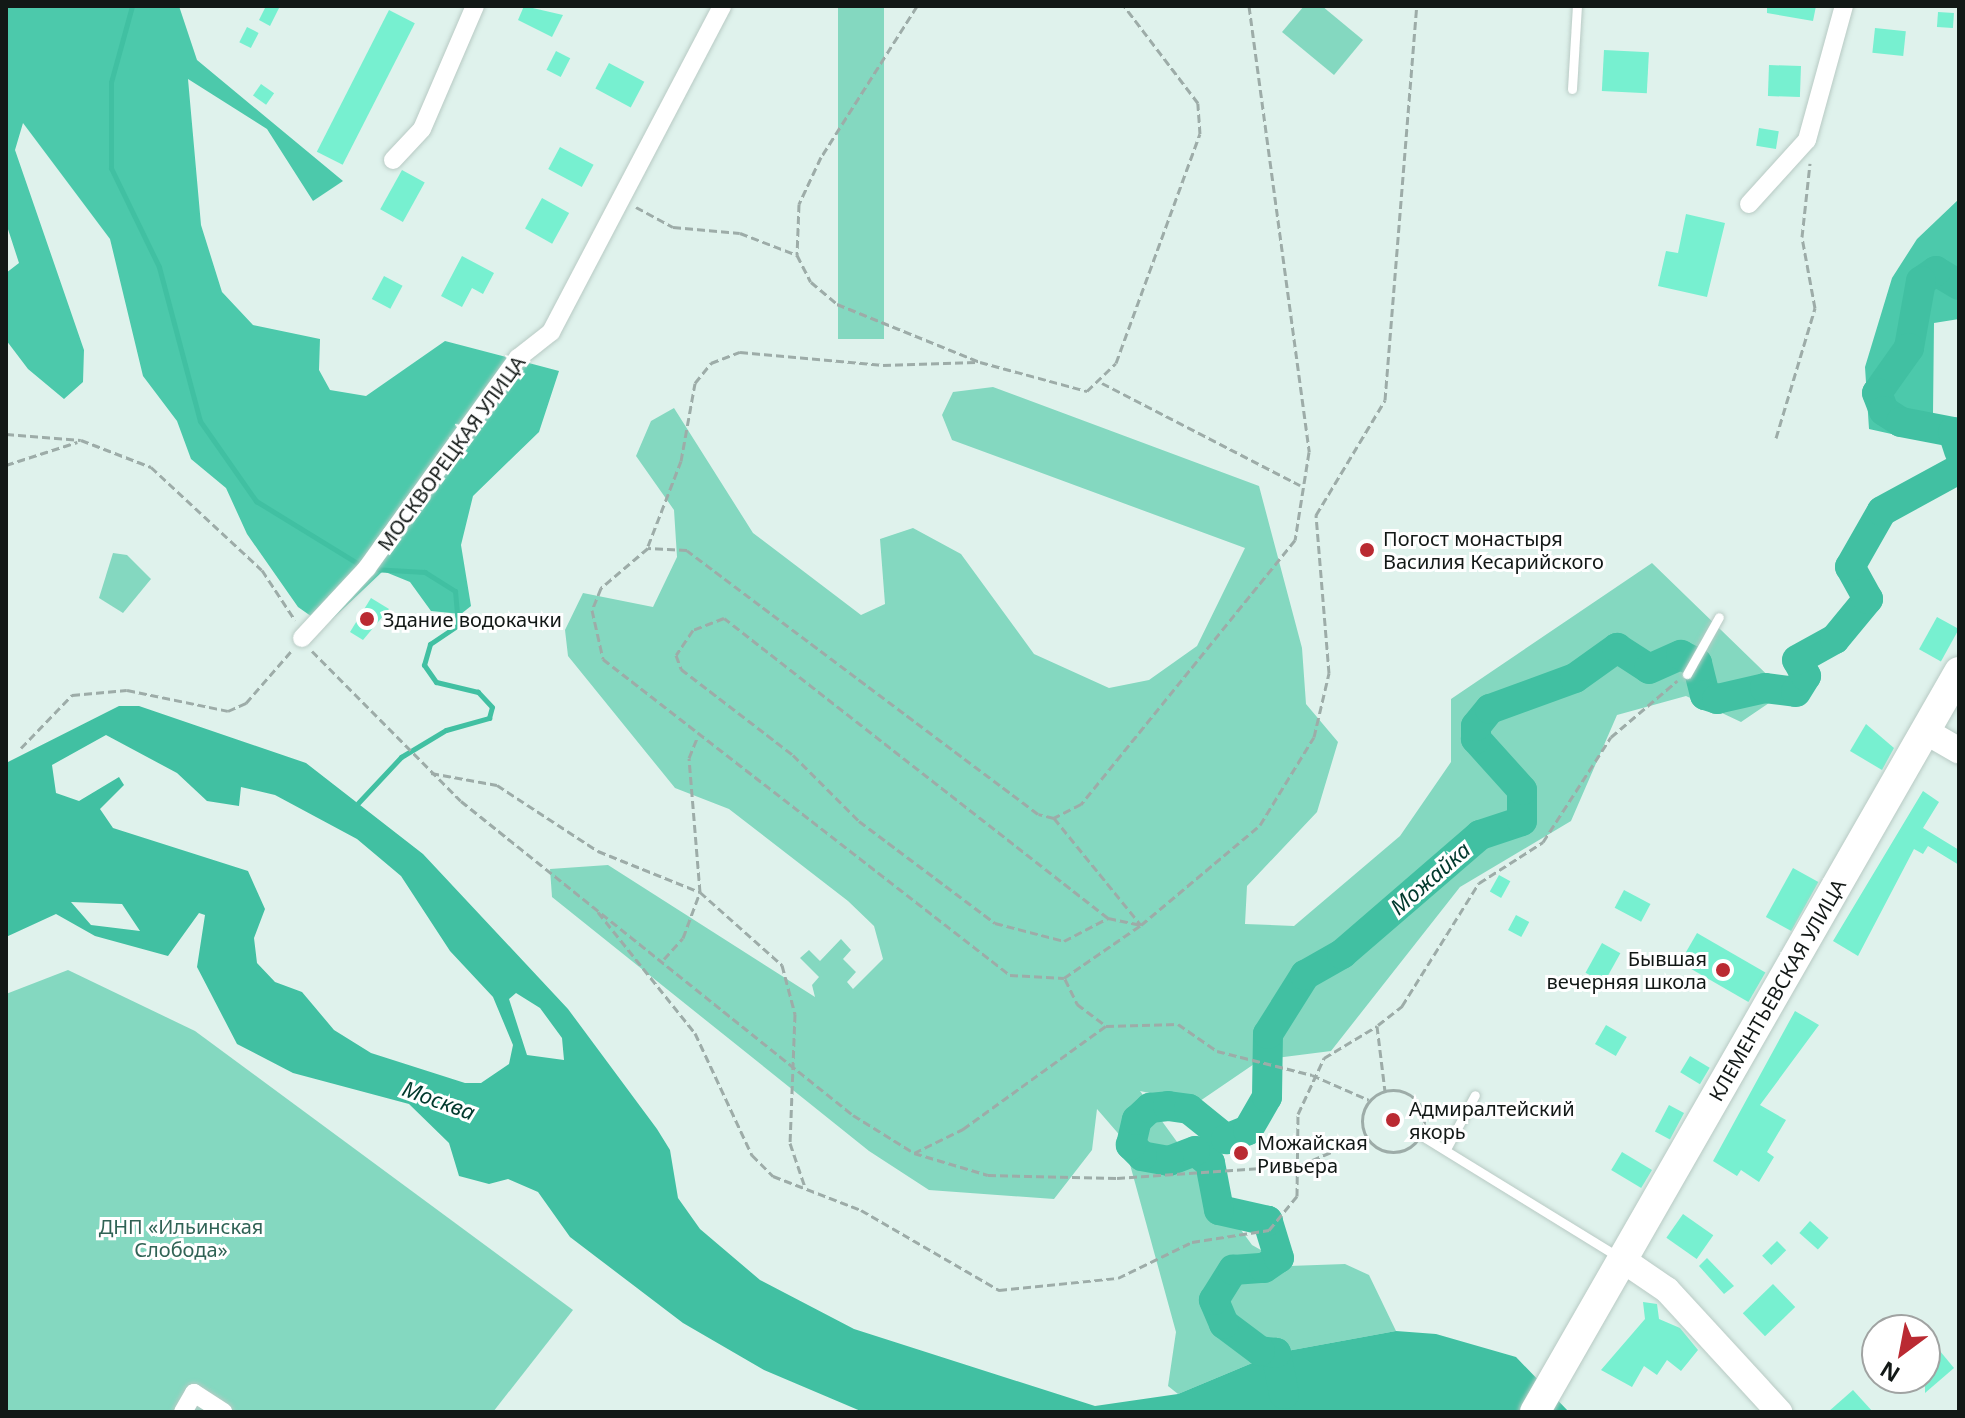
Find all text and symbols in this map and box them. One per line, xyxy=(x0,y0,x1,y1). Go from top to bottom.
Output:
street label: МОСКВОРЕЦКАЯ УЛИЦА xyxy=(372,351,530,555)
place label: Погост монастыря Василия Кесарийского xyxy=(1383,526,1604,573)
marker: Погост монастыря Василия Кесарийского xyxy=(1358,541,1376,559)
place label: Здание водокачки xyxy=(383,607,562,631)
marker: Здание водокачки xyxy=(358,610,376,628)
water label: Можайка xyxy=(1385,836,1475,920)
street label: КЛЕМЕНТЬЕВСКАЯ УЛИЦА xyxy=(1704,875,1850,1105)
place label: Бывшая вечерняя школа xyxy=(1547,946,1707,993)
marker: Бывшая вечерняя школа xyxy=(1714,961,1732,979)
water label: Москва xyxy=(399,1075,479,1125)
place label: Адмиралтейский якорь xyxy=(1409,1096,1575,1143)
marker: Адмиралтейский якорь xyxy=(1384,1111,1402,1129)
place label: Можайская Ривьера xyxy=(1257,1130,1368,1177)
marker: Можайская Ривьера xyxy=(1232,1144,1250,1162)
park label: ДНП «Ильинская Слобода» xyxy=(99,1214,263,1261)
north arrow xyxy=(1861,1314,1941,1394)
text: N xyxy=(1874,1355,1905,1390)

